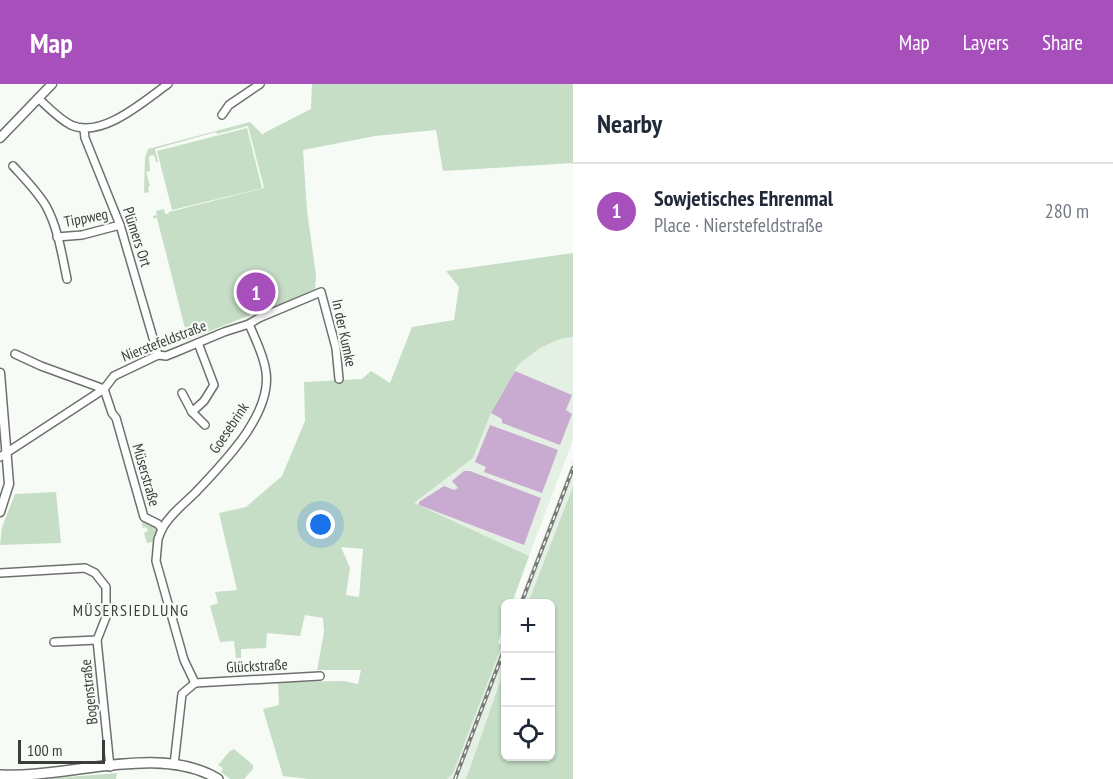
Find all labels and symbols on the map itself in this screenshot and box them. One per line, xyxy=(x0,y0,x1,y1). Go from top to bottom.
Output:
street label: Tippweg xyxy=(62,204,109,231)
street label: Plümers Ort xyxy=(119,204,156,269)
pin: 1 xyxy=(236,270,276,314)
street label: In der Kumke xyxy=(328,297,361,368)
street label: Nierstefeldstraße xyxy=(119,316,209,365)
street label: Goesebrink xyxy=(205,398,253,457)
street label: Müserstraße xyxy=(128,441,164,508)
your location xyxy=(306,510,335,539)
district label: MÜSERSIEDLUNG xyxy=(73,600,189,620)
street label: Glückstraße xyxy=(226,654,288,677)
street label: Bogenstraße xyxy=(76,658,101,726)
scale bar xyxy=(18,737,105,764)

